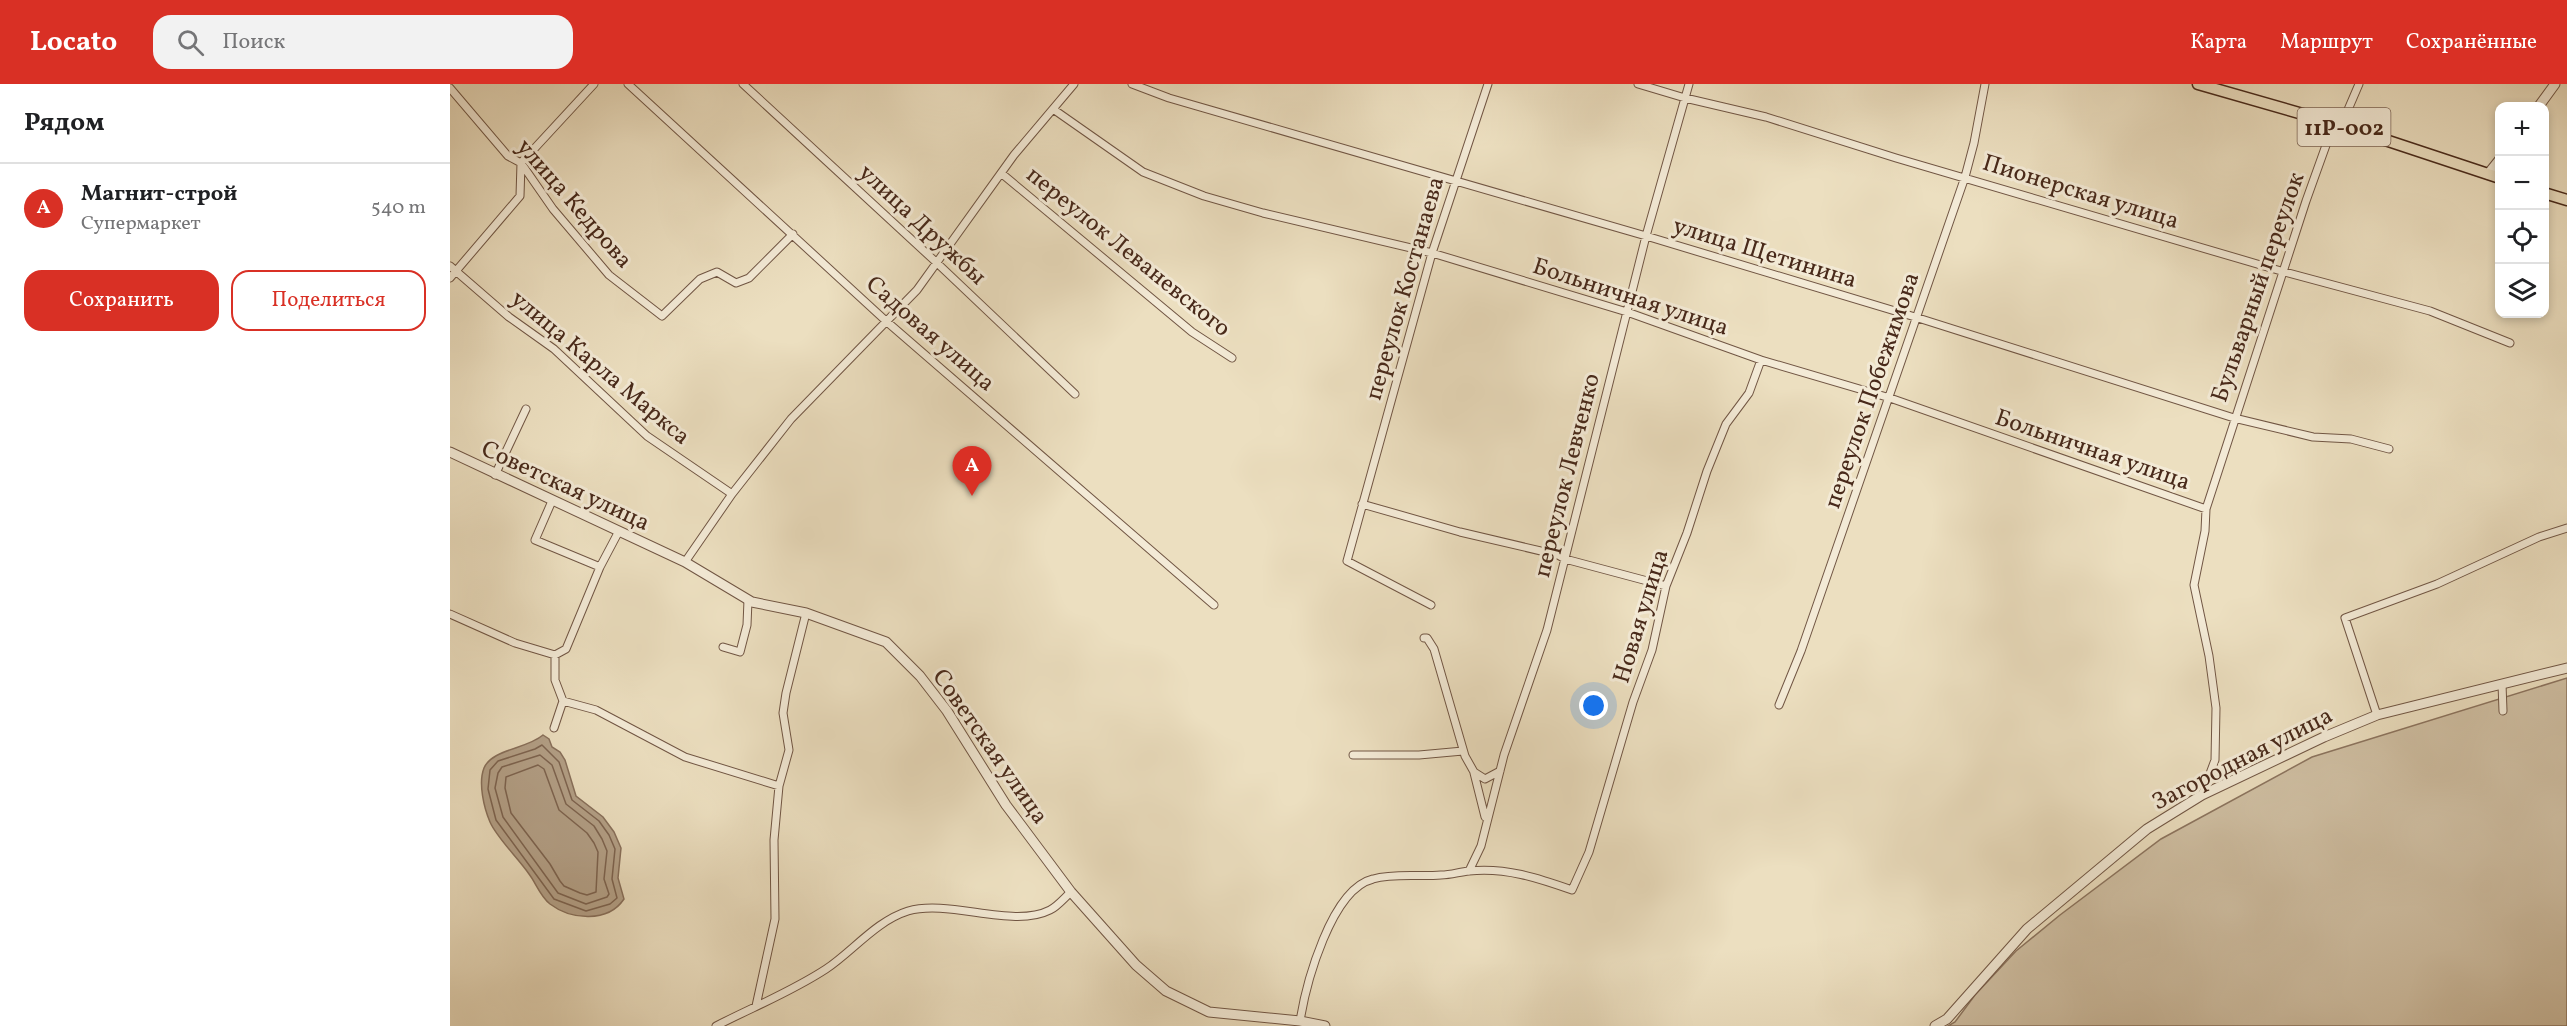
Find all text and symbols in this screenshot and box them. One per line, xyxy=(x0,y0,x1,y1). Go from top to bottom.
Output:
search box xyxy=(153,15,573,69)
text: Locato xyxy=(30,23,117,62)
icon: search xyxy=(174,26,207,59)
text: Поиск xyxy=(222,27,285,58)
text: Карта xyxy=(2190,28,2247,57)
text: Маршрут xyxy=(2280,28,2373,57)
text: Сохранённые xyxy=(2406,28,2537,57)
map controls xyxy=(2495,102,2549,318)
button: + xyxy=(2495,102,2549,156)
text: Рядом xyxy=(24,105,104,141)
road number: 11Р-002 xyxy=(2298,108,2390,146)
street label: улица Кедрова xyxy=(507,132,640,277)
street label: Пионерская улица xyxy=(1978,147,2183,239)
button: − xyxy=(2495,156,2549,210)
street label: улица Дружбы xyxy=(850,157,993,294)
street label: переулок Леваневского xyxy=(1018,159,1237,346)
street label: Бульварный переулок xyxy=(2204,168,2314,407)
street label: переулок Костанаева xyxy=(1358,173,1454,404)
text: Магнит-строй xyxy=(81,179,237,210)
text: A xyxy=(36,194,51,222)
text: 540 m xyxy=(371,194,426,222)
text: Супермаркет xyxy=(81,210,201,238)
street label: улица Щетинина xyxy=(1668,210,1861,298)
button: locate xyxy=(2495,210,2549,264)
street label: Больничная улица xyxy=(1528,250,1733,346)
button: layers xyxy=(2495,264,2549,318)
street label: переулок Побежимова xyxy=(1817,268,1929,513)
street label: Садовая улица xyxy=(858,269,1002,400)
button: Сохранить xyxy=(24,270,219,331)
button: Поделиться xyxy=(231,270,426,331)
street label: улица Карла Маркса xyxy=(503,283,697,454)
street label: переулок Левченко xyxy=(1526,370,1610,581)
street label: Больничная улица xyxy=(1990,402,2195,500)
street label: Советская улица xyxy=(475,433,655,541)
pin: A xyxy=(952,446,992,496)
street label: Новая улица xyxy=(1605,545,1678,688)
street label: Советская улица xyxy=(923,663,1056,832)
your location xyxy=(1579,691,1608,720)
street label: Загородная улица xyxy=(2147,700,2339,820)

